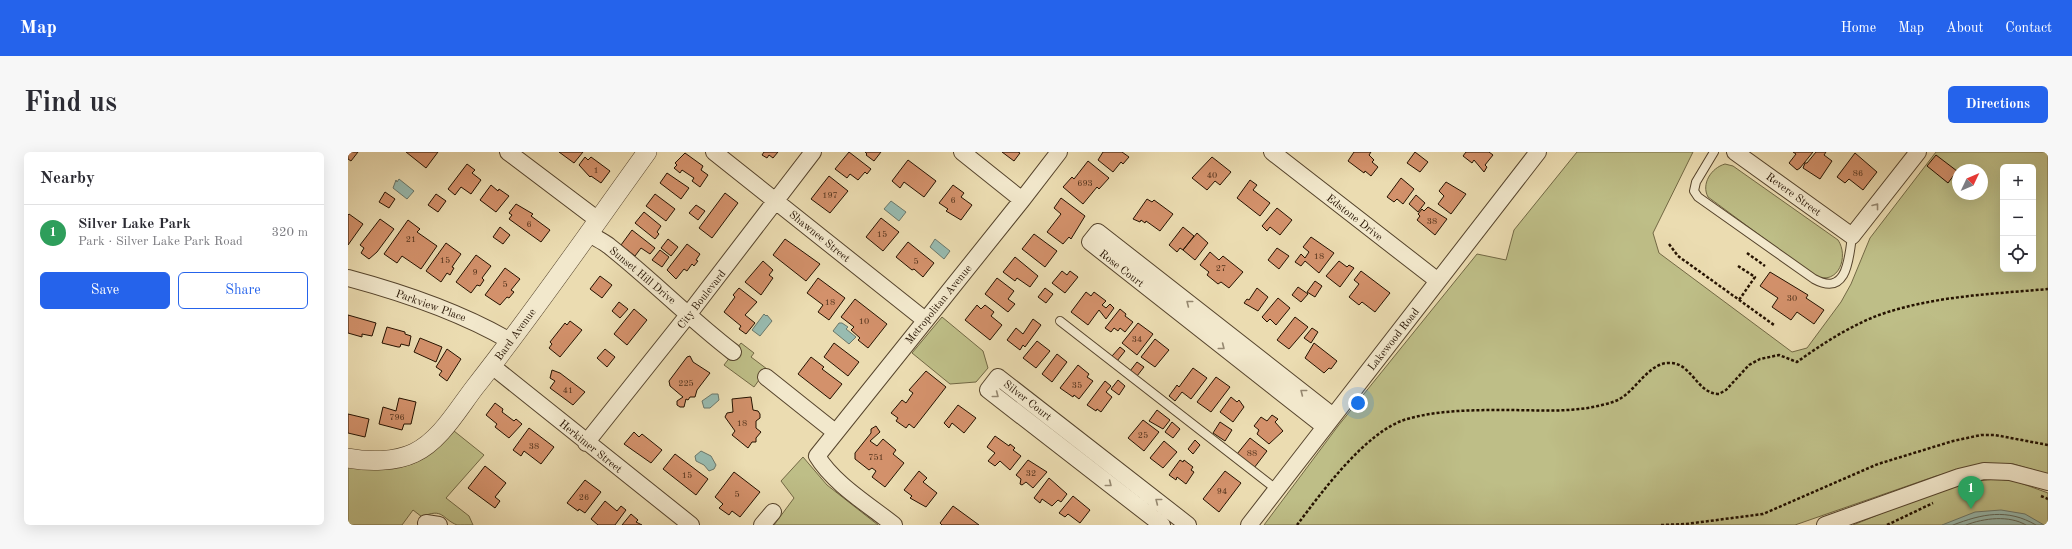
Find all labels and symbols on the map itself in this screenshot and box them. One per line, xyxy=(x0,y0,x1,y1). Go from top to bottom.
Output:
north arrow xyxy=(1952,164,1988,200)
house number: 1 xyxy=(593,166,599,175)
house number: 86 xyxy=(1853,169,1863,178)
house number: 40 xyxy=(1207,171,1217,180)
street label: Revere Street xyxy=(1764,172,1823,219)
house number: 693 xyxy=(1077,179,1093,188)
house number: 197 xyxy=(822,191,838,200)
street label: Edstone Drive xyxy=(1324,193,1384,243)
house number: 6 xyxy=(950,196,956,205)
one-way arrow xyxy=(1872,203,1879,210)
street label: Shawnee Street xyxy=(787,209,852,265)
house number: 38 xyxy=(1427,217,1437,226)
house number: 6 xyxy=(526,220,532,229)
house number: 15 xyxy=(877,230,887,239)
house number: 21 xyxy=(406,235,416,244)
street label: Sunset Hill Drive xyxy=(607,245,677,307)
street label: Rose Court xyxy=(1097,248,1146,290)
house number: 18 xyxy=(1314,252,1324,261)
house number: 15 xyxy=(440,256,450,265)
house number: 5 xyxy=(913,257,919,266)
street label: Metropolitan Avenue xyxy=(904,263,974,347)
house number: 27 xyxy=(1216,264,1226,273)
house number: 9 xyxy=(472,268,478,277)
street label: City Boulevard xyxy=(676,268,729,331)
house number: 5 xyxy=(502,280,508,289)
street label: Parkview Place xyxy=(394,289,467,324)
house number: 30 xyxy=(1787,294,1797,303)
house number: 18 xyxy=(825,298,835,307)
one-way arrow xyxy=(1187,301,1194,308)
street label: Lakewood Road xyxy=(1367,306,1422,373)
street label: Bard Avenue xyxy=(494,307,539,363)
house number: 10 xyxy=(859,317,869,326)
house number: 34 xyxy=(1132,335,1142,344)
one-way arrow xyxy=(1218,342,1225,349)
house number: 225 xyxy=(678,379,694,388)
street label: Silver Court xyxy=(1001,379,1053,423)
house number: 35 xyxy=(1072,381,1082,390)
house number: 41 xyxy=(563,386,573,395)
one-way arrow xyxy=(1300,390,1307,397)
one-way arrow xyxy=(991,391,998,398)
your location xyxy=(1348,393,1368,413)
house number: 796 xyxy=(389,413,405,422)
street label: Herkimer Street xyxy=(556,419,624,476)
house number: 18 xyxy=(737,419,747,428)
house number: 25 xyxy=(1138,431,1148,440)
house number: 38 xyxy=(529,442,539,451)
house number: 88 xyxy=(1247,449,1257,458)
house number: 751 xyxy=(868,453,884,462)
house number: 32 xyxy=(1026,469,1036,478)
house number: 15 xyxy=(682,471,692,480)
pin: 1 xyxy=(1958,476,1984,509)
one-way arrow xyxy=(1105,479,1112,486)
house number: 94 xyxy=(1217,487,1227,496)
house number: 5 xyxy=(734,490,740,499)
house number: 26 xyxy=(579,493,589,502)
one-way arrow xyxy=(1155,499,1162,506)

